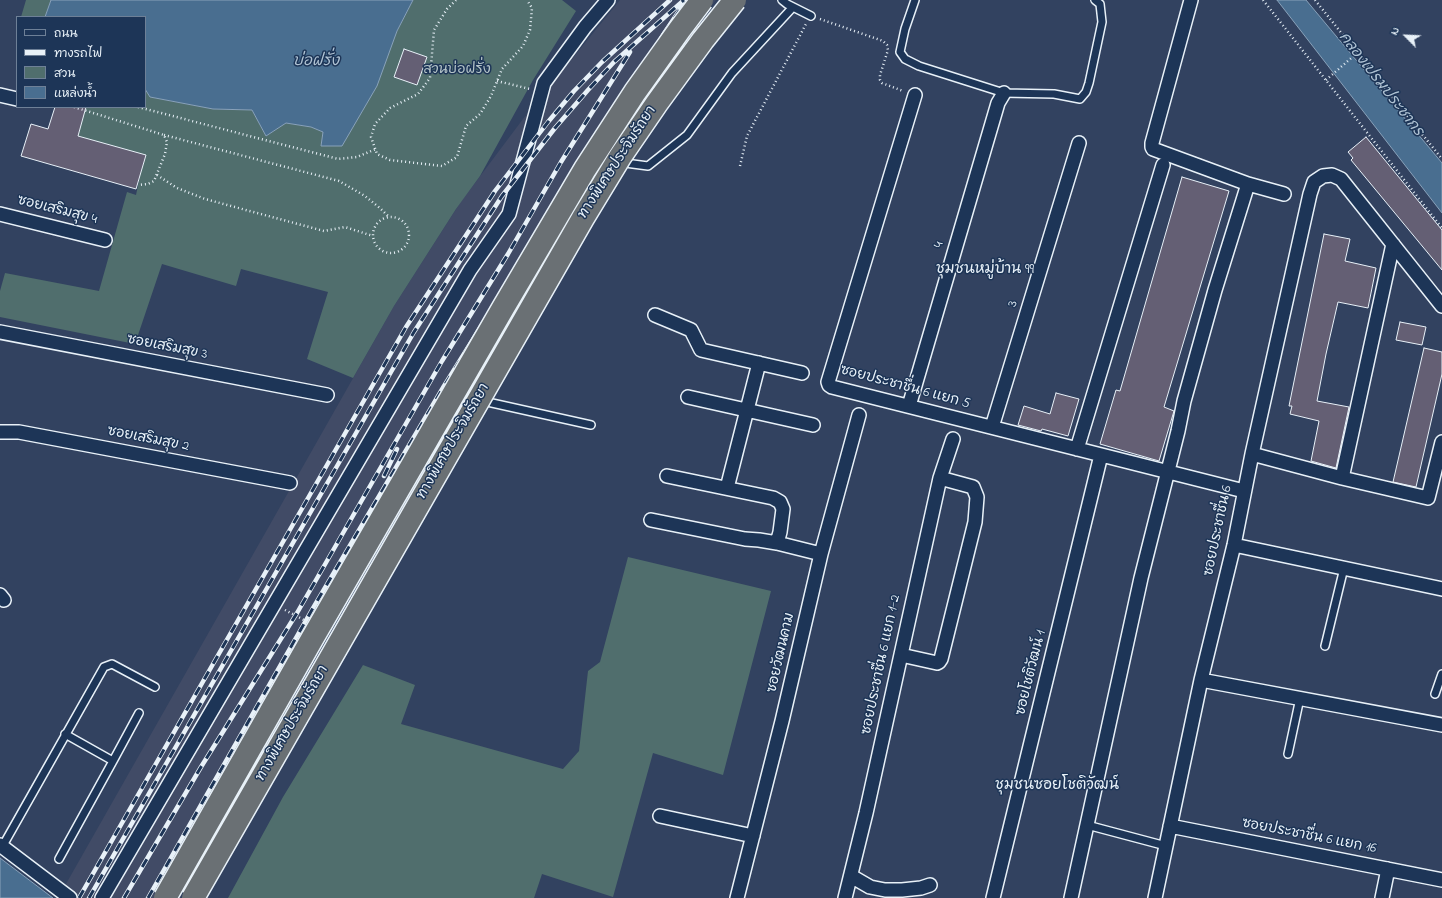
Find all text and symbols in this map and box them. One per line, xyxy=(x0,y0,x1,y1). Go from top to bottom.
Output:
legend xyxy=(16,16,146,108)
north arrow xyxy=(1386,16,1426,56)
text: N xyxy=(1386,24,1404,38)
text: ถนน xyxy=(54,25,78,43)
water label: คลองเปรมประชากร xyxy=(1334,29,1426,141)
text: ทางรถไฟ xyxy=(54,45,102,63)
water label: บ่อฝรั่ง xyxy=(293,54,339,72)
park label: สวนบ่อฝรั่ง xyxy=(423,63,491,79)
text: สวน xyxy=(54,65,75,83)
text: แหล่งน้ำ xyxy=(54,85,97,103)
street label: ทางพิเศษประจิมรัถยา xyxy=(575,104,661,222)
street label: ซอยเสริมสุข 4 xyxy=(15,193,99,229)
street label: 4 xyxy=(931,240,949,250)
district label: ชุมชนหมู่บ้าน 99 xyxy=(936,262,1034,280)
street label: 3 xyxy=(1005,299,1023,309)
street label: ซอยเสริมสุข 3 xyxy=(125,332,209,364)
street label: ซอยประชาชื่น 6 แยก 5 xyxy=(838,363,972,413)
street label: ทางพิเศษประจิมรัถยา xyxy=(414,381,494,503)
street label: ซอยเสริมสุข 2 xyxy=(106,424,190,456)
street label: ซอยประชาชื่น 6 xyxy=(1201,484,1237,578)
street label: ซอยประชาชื่น 6 แยก 1-2 xyxy=(859,594,905,736)
street label: ซอยวัฒนคาม xyxy=(765,611,799,695)
street label: ซอยโชติวัฒน์ 1 xyxy=(1013,629,1051,717)
street label: ทางพิเศษประจิมรัถยา xyxy=(253,663,333,785)
district label: ชุมชนซอยโชติวัฒน์ xyxy=(995,778,1119,796)
street label: ซอยประชาชื่น 6 แยก 16 xyxy=(1240,816,1378,858)

